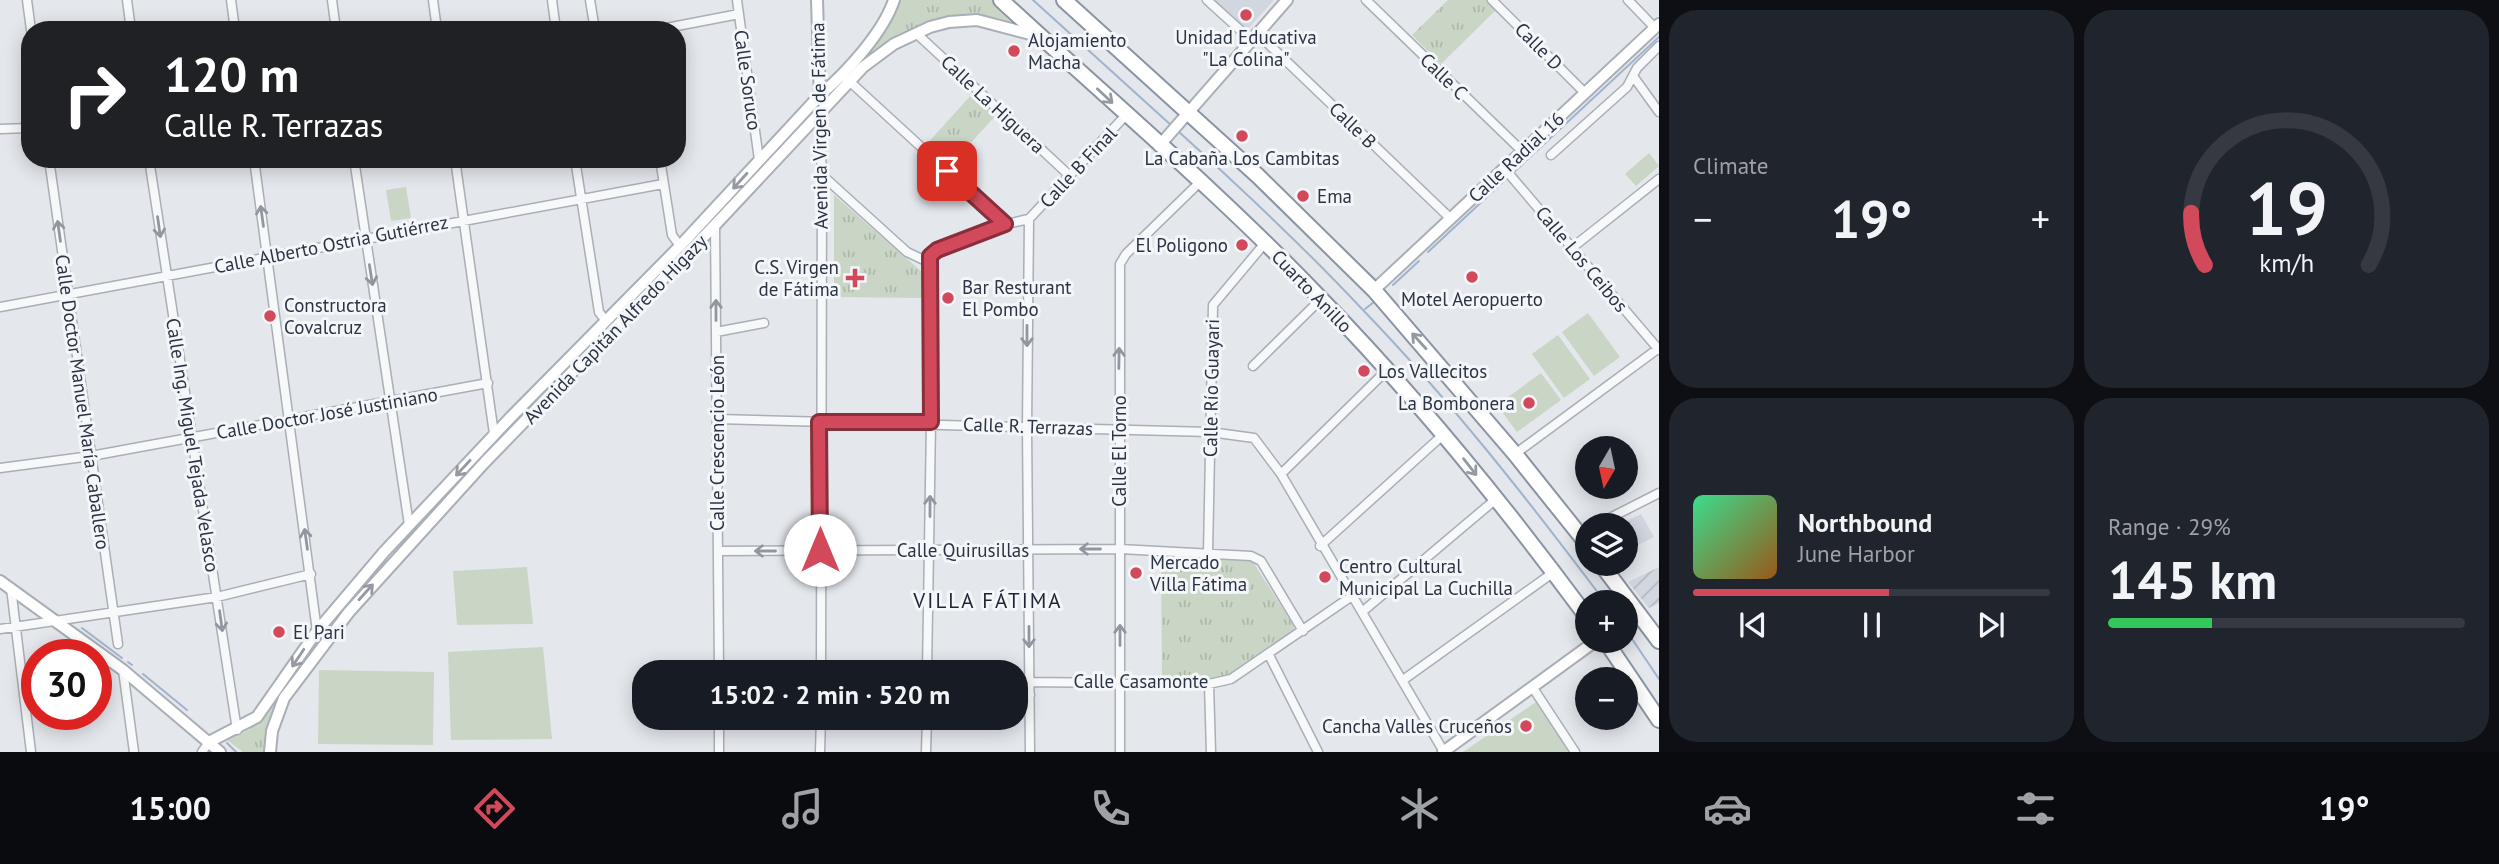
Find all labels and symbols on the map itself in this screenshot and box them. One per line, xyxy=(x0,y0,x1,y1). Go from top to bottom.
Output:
marker: Unidad Educativa "La Colina" xyxy=(1238,7,1254,23)
street label: Calle D xyxy=(1510,17,1568,75)
street label: Avenida Virgen de Fátima xyxy=(805,22,833,230)
place label: Unidad Educativa "La Colina" xyxy=(1175,25,1317,71)
street label: Calle Soruco xyxy=(729,28,767,132)
place label: Alojamiento Macha xyxy=(1028,28,1126,74)
marker: Alojamiento Macha xyxy=(1006,43,1022,59)
street label: Calle C xyxy=(1415,48,1473,104)
street label: Calle La Higuera xyxy=(936,50,1050,158)
one-way arrow xyxy=(1096,88,1114,104)
street label: Calle B xyxy=(1324,97,1382,153)
street label: Calle Radial 16 xyxy=(1463,106,1569,208)
street label: Calle B Final xyxy=(1034,121,1122,213)
marker: La Cabaña Los Cambitas xyxy=(1234,128,1250,144)
pin xyxy=(917,141,977,201)
place label: La Cabaña Los Cambitas xyxy=(1144,146,1340,170)
one-way arrow xyxy=(732,172,748,190)
place label: Ema xyxy=(1317,184,1352,208)
marker: Ema xyxy=(1295,188,1311,204)
street label: Calle Los Ceibos xyxy=(1531,201,1633,317)
one-way arrow xyxy=(255,205,268,228)
street label: Calle Alberto Ostria Gutiérrez xyxy=(212,210,450,278)
one-way arrow xyxy=(153,215,166,238)
one-way arrow xyxy=(53,220,66,243)
street label: Avenida Capitán Alfredo Higazy xyxy=(518,229,712,429)
place label: El Poligono xyxy=(1135,233,1228,257)
marker: El Poligono xyxy=(1234,237,1250,253)
street label: Cuarto Anillo xyxy=(1267,245,1357,337)
street label: Calle Doctor Manuel María Caballero xyxy=(50,253,116,551)
place label: C.S. Virgen de Fátima xyxy=(754,255,839,301)
one-way arrow xyxy=(364,263,377,286)
marker: C.S. Virgen de Fátima xyxy=(845,268,865,288)
marker: Motel Aeropuerto xyxy=(1464,269,1480,285)
place label: Bar Resturant El Pombo xyxy=(962,275,1072,321)
place label: Motel Aeropuerto xyxy=(1401,287,1543,311)
marker: Bar Resturant El Pombo xyxy=(940,290,956,306)
place label: Constructora Covalcruz xyxy=(284,293,387,339)
one-way arrow xyxy=(709,299,723,322)
marker: Constructora Covalcruz xyxy=(262,308,278,324)
street label: Calle Ing. Miguel Tejada Velasco xyxy=(161,316,225,574)
street label: Calle Río Guayari xyxy=(1198,319,1224,457)
one-way arrow xyxy=(1020,324,1034,347)
one-way arrow xyxy=(1411,332,1427,350)
one-way arrow xyxy=(1112,347,1126,370)
street label: Calle Crescencio León xyxy=(705,355,729,531)
place label: Los Vallecitos xyxy=(1378,359,1487,383)
marker: Los Vallecitos xyxy=(1356,363,1372,379)
street label: Calle Doctor José Justiniano xyxy=(215,382,439,444)
place label: La Bombonera xyxy=(1398,391,1515,415)
street label: Calle El Torno xyxy=(1107,395,1131,507)
marker: La Bombonera xyxy=(1521,395,1537,411)
street label: Calle R. Terrazas xyxy=(963,412,1093,440)
north arrow xyxy=(1575,436,1638,499)
one-way arrow xyxy=(1463,457,1478,476)
one-way arrow xyxy=(454,459,471,476)
one-way arrow xyxy=(923,495,937,518)
position arrow xyxy=(783,513,857,587)
one-way arrow xyxy=(300,528,313,551)
street label: Calle Quirusillas xyxy=(897,538,1029,562)
one-way arrow xyxy=(1079,542,1102,556)
one-way arrow xyxy=(754,544,777,557)
place label: Mercado Villa Fátima xyxy=(1149,550,1247,596)
place label: Centro Cultural Municipal La Cuchilla xyxy=(1339,554,1513,600)
marker: Mercado Villa Fátima xyxy=(1128,565,1144,581)
marker: Centro Cultural Municipal La Cuchilla xyxy=(1317,569,1333,585)
one-way arrow xyxy=(358,583,374,601)
district label: VILLA FÁTIMA xyxy=(912,587,1063,614)
one-way arrow xyxy=(215,609,228,632)
place label: El Pari xyxy=(293,620,345,644)
marker: El Pari xyxy=(271,624,287,640)
one-way arrow xyxy=(1113,624,1127,647)
one-way arrow xyxy=(1022,625,1036,648)
speed limit sign: 30 xyxy=(21,639,112,730)
one-way arrow xyxy=(291,648,305,667)
street label: Calle Casamonte xyxy=(1073,669,1209,693)
place label: Cancha Valles Cruceños xyxy=(1322,714,1512,738)
marker: Cancha Valles Cruceños xyxy=(1518,718,1534,734)

